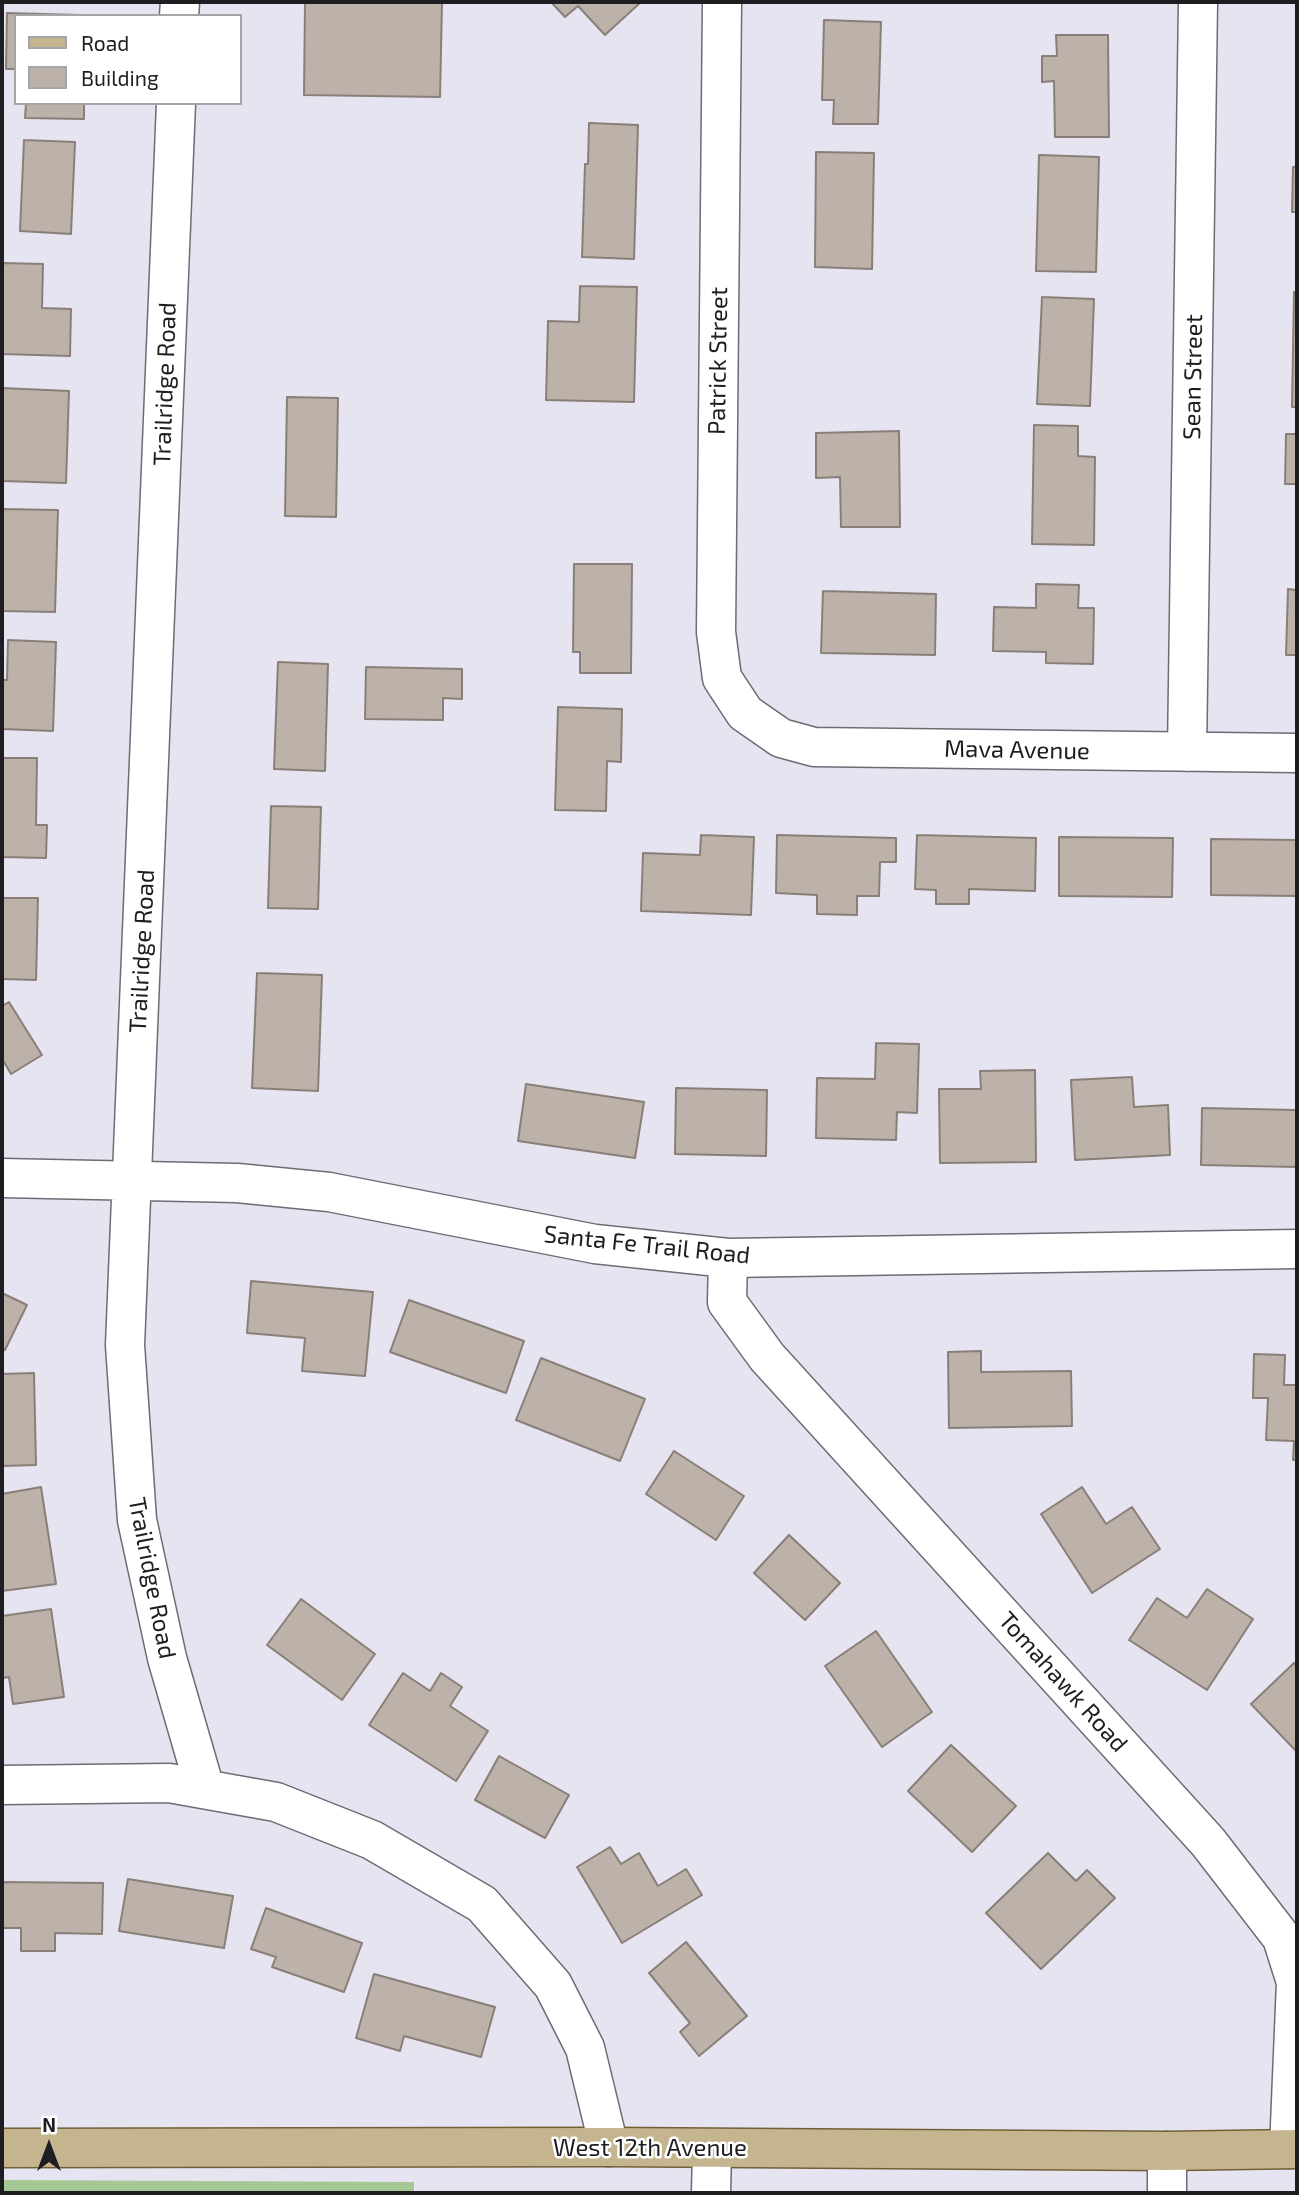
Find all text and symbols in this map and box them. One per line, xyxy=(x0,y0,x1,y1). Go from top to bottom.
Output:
legend xyxy=(14,14,242,105)
text: Road xyxy=(81,30,129,55)
text: Building xyxy=(81,65,159,90)
street label: Patrick Street xyxy=(702,287,734,435)
street label: Trailridge Road xyxy=(148,302,182,466)
street label: Sean Street xyxy=(1178,314,1208,440)
street label: Mava Avenue xyxy=(944,734,1090,766)
street label: Trailridge Road xyxy=(123,868,161,1034)
street label: Santa Fe Trail Road xyxy=(542,1220,752,1270)
street label: Trailridge Road xyxy=(122,1495,182,1661)
street label: Tomahawk Road xyxy=(992,1606,1134,1758)
north arrow xyxy=(14,2111,84,2181)
text: N xyxy=(42,2113,56,2136)
street label: West 12th Avenue xyxy=(553,2134,747,2162)

